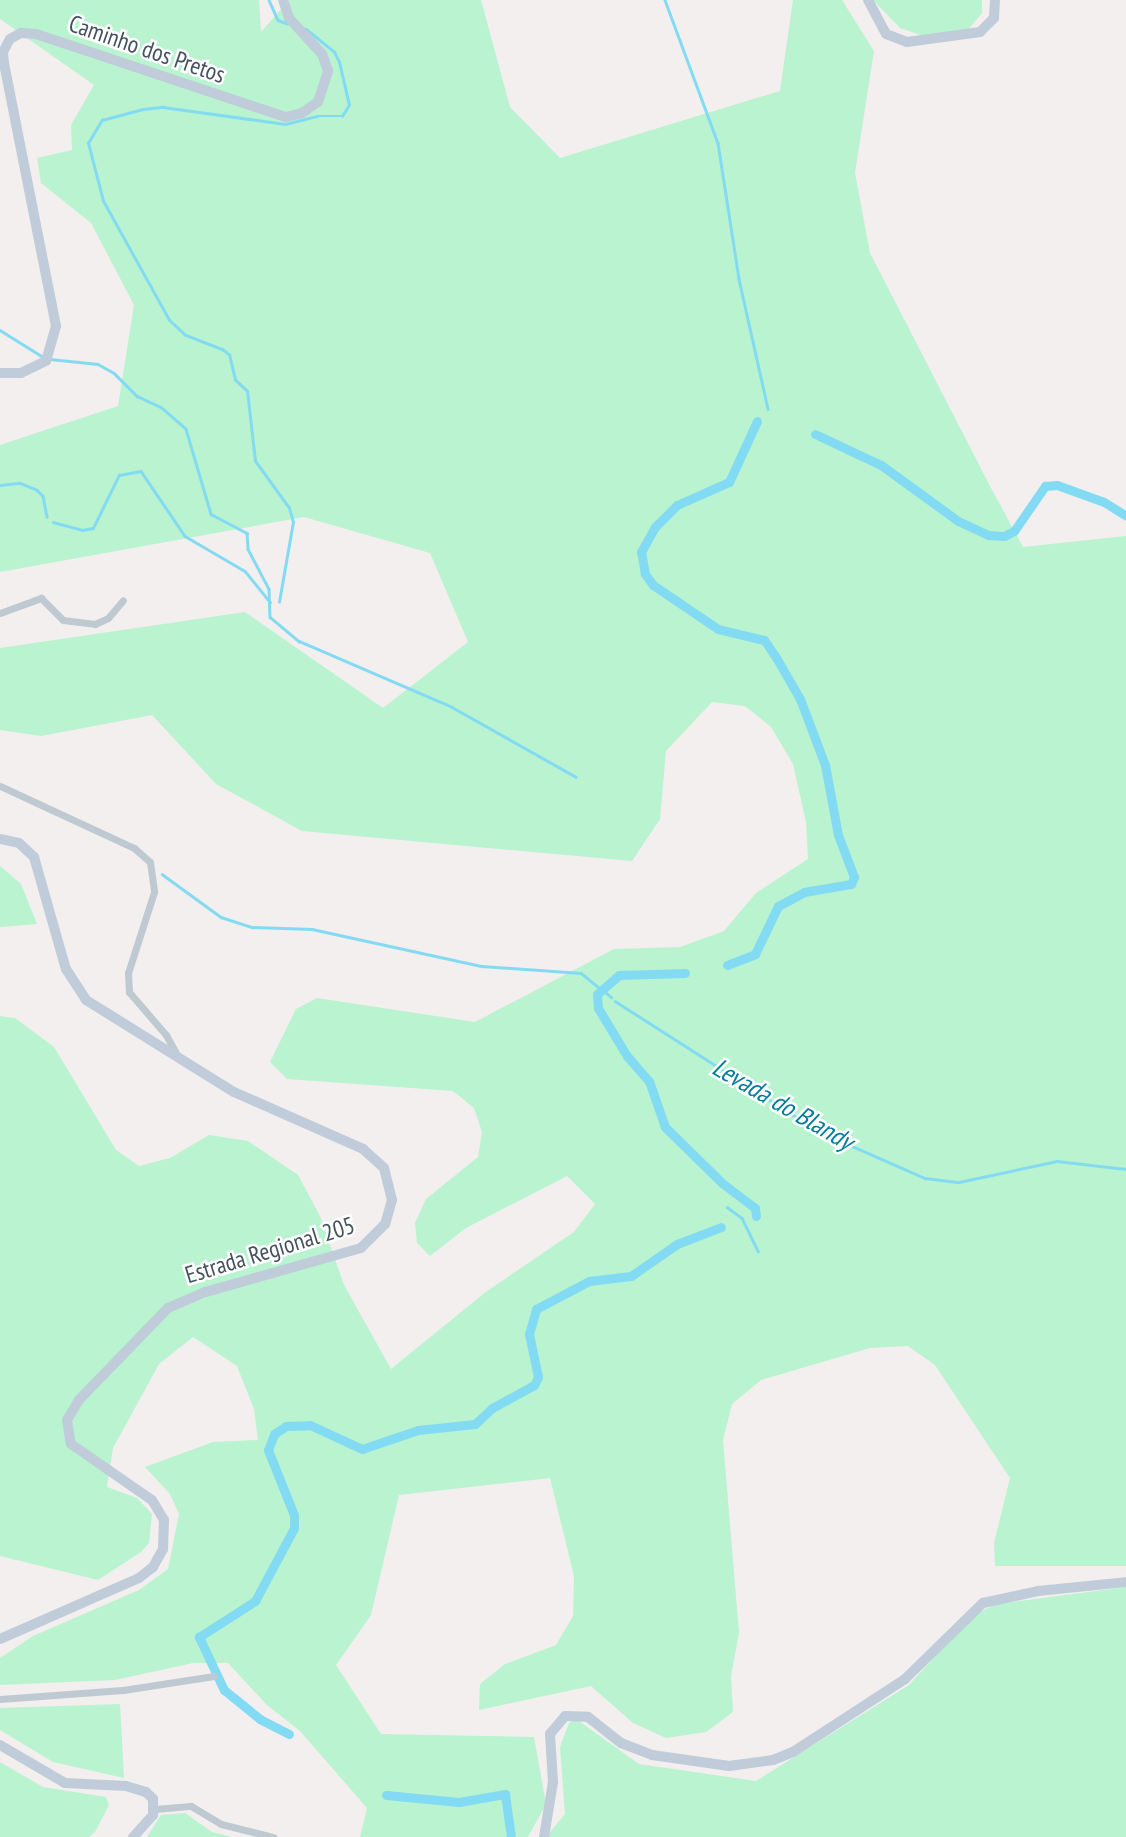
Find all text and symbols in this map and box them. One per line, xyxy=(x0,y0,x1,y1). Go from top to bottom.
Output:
street label: Caminho dos Pretos xyxy=(65,9,229,89)
water label: Levada do Blandy xyxy=(707,1051,859,1157)
street label: Estrada Regional 205 xyxy=(182,1211,358,1289)

